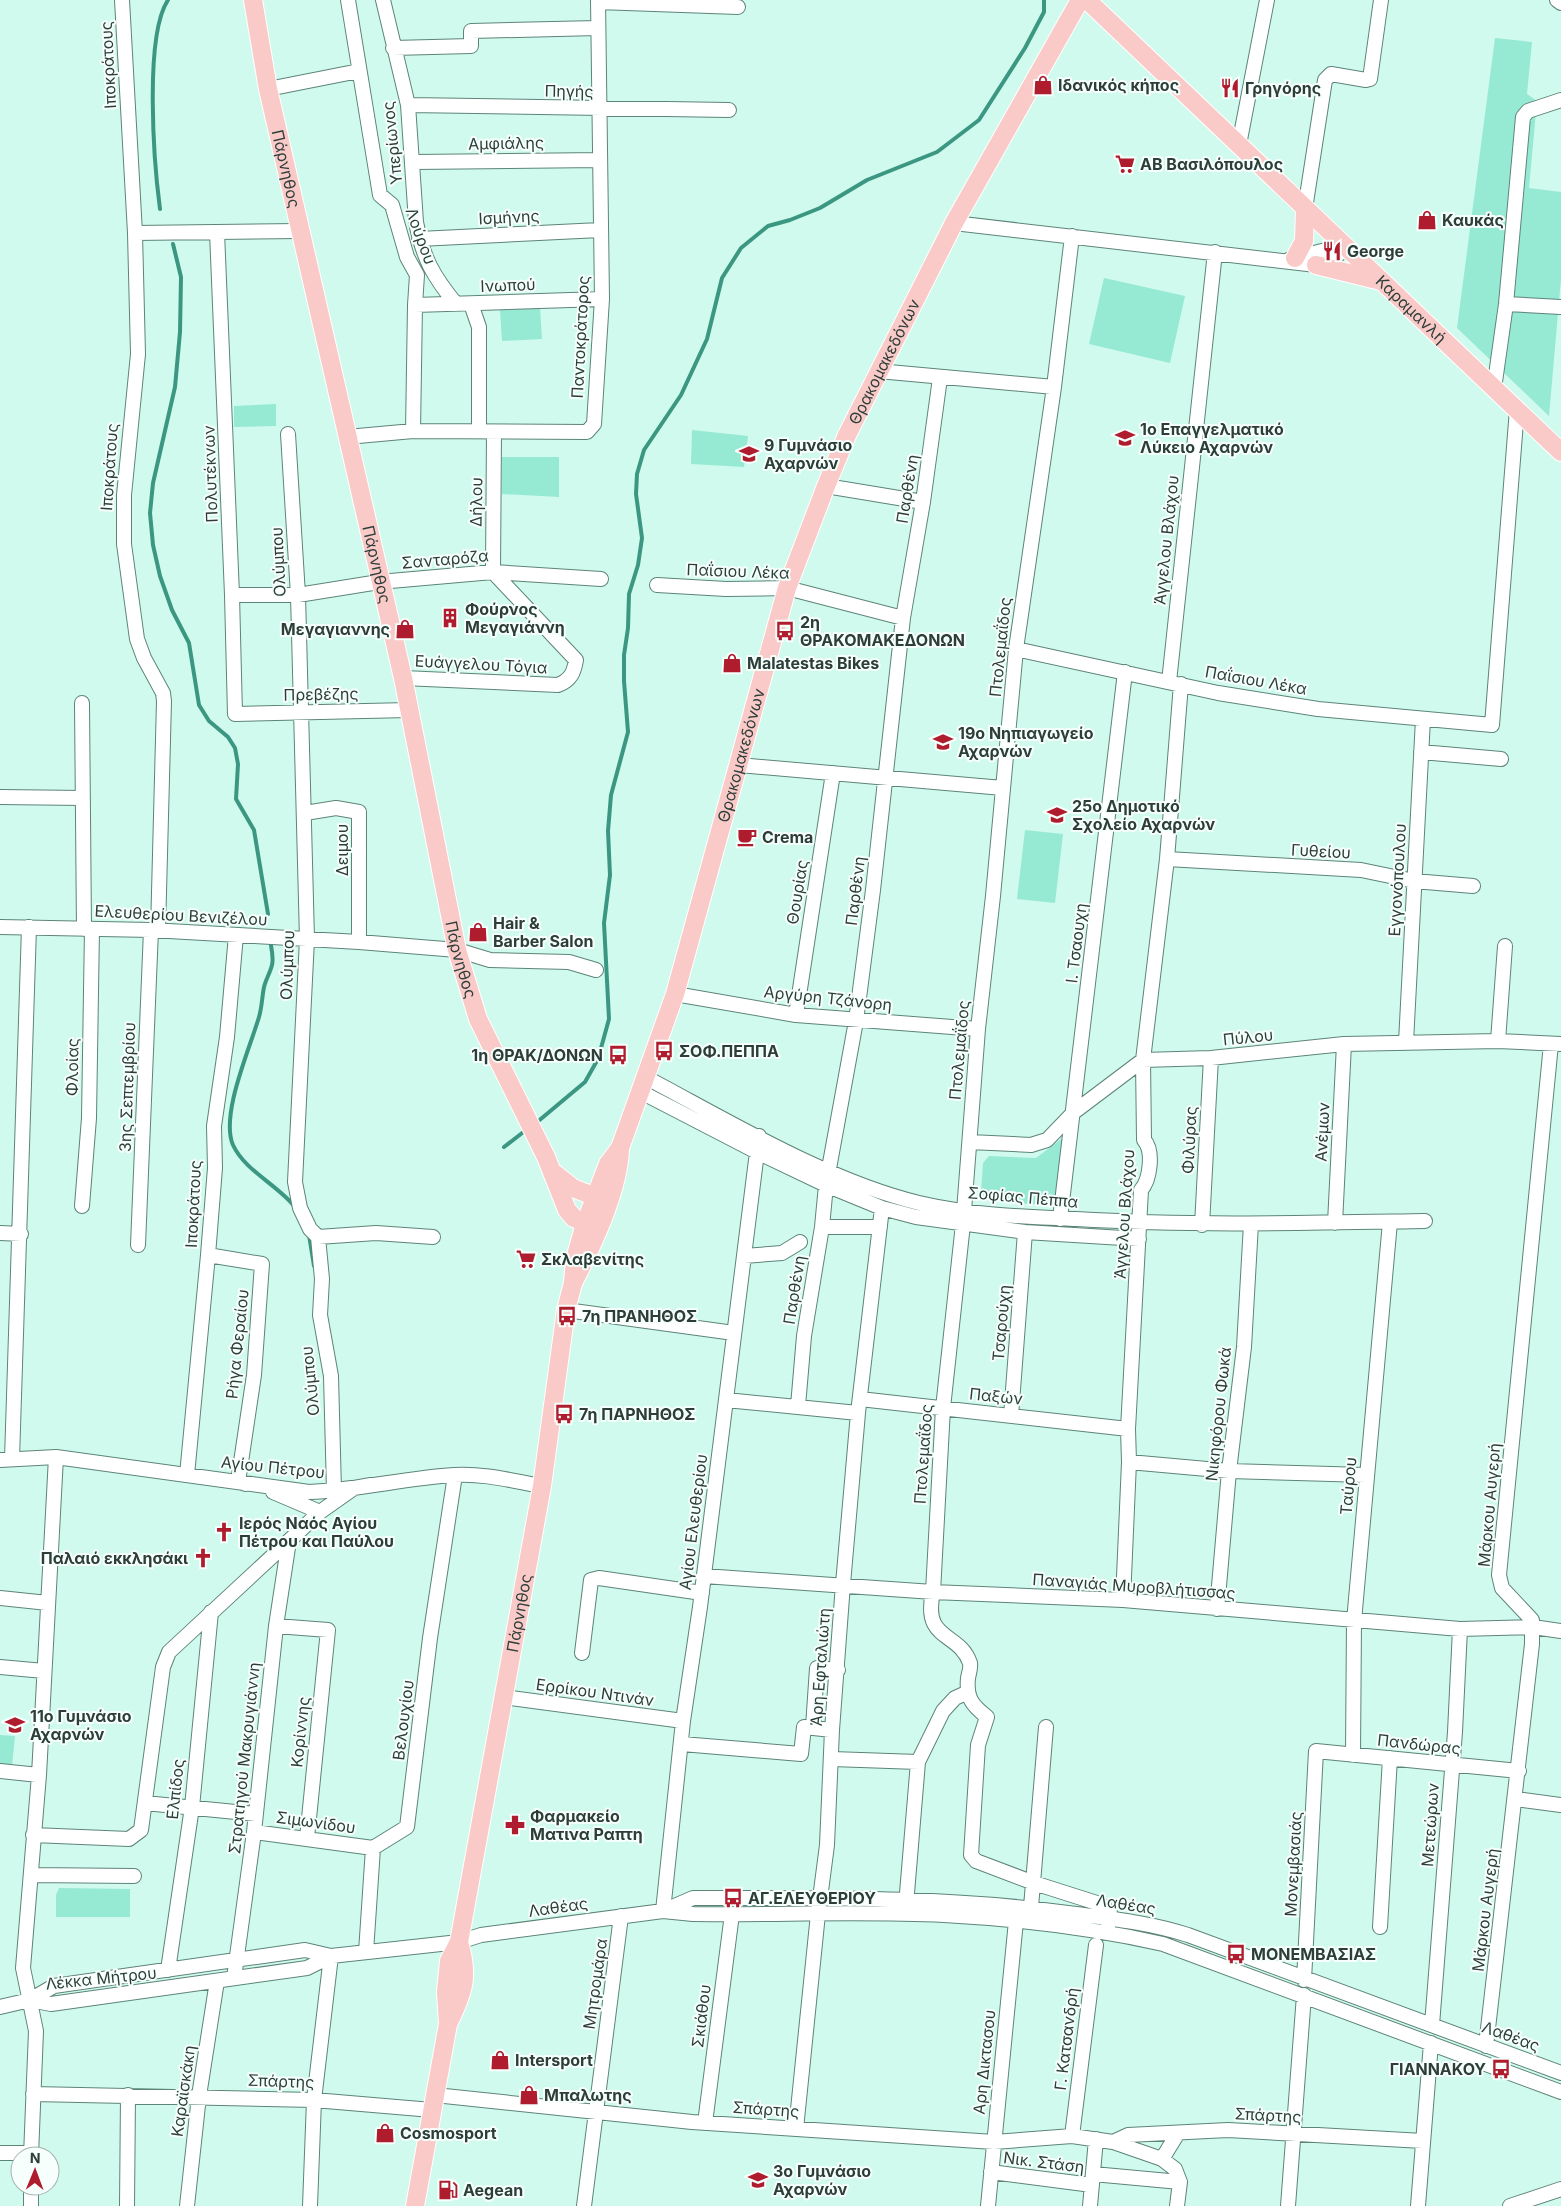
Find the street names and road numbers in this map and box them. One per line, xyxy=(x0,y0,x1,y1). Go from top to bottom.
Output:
street label: Ιποκράτους xyxy=(96,21,120,109)
street label: Πηγής xyxy=(544,81,594,101)
street label: Υπερίωνος xyxy=(378,100,406,186)
street label: Πάρνηθος xyxy=(268,128,305,210)
street label: Αμφιάλης xyxy=(468,132,544,154)
street label: Λούρου xyxy=(402,205,440,267)
street label: Ισμήνης xyxy=(478,205,540,229)
street label: Καραμανλή xyxy=(1372,271,1451,348)
street label: Ινωπού xyxy=(480,274,536,296)
street label: Παντοκράτορος xyxy=(567,275,593,399)
street label: Θρακομακεδόνων xyxy=(844,296,924,428)
street label: Ιποκράτους xyxy=(96,422,122,512)
street label: Πολυτέκνων xyxy=(198,425,222,523)
street label: Παρθένη xyxy=(892,453,922,525)
street label: Άγγελου Βλάχου xyxy=(1149,474,1183,606)
street label: Δήλου xyxy=(466,477,486,527)
street label: Πάρνηθος xyxy=(358,523,396,605)
street label: Ολύμπου xyxy=(266,527,290,597)
street label: Σανταρόζα xyxy=(401,545,489,573)
street label: Παΐσιου Λέκα xyxy=(686,559,790,583)
street label: Πτολεμαΐδος xyxy=(985,596,1015,698)
street label: Ευάγγελου Τόγια xyxy=(414,651,548,677)
street label: Παΐσιου Λέκα xyxy=(1204,661,1308,699)
street label: Πρεβέζης xyxy=(283,683,359,705)
street label: Θρακομακεδόνων xyxy=(713,686,769,825)
street label: Εγγονόπουλου xyxy=(1384,823,1410,937)
street label: Δειμου xyxy=(332,824,352,876)
street label: Γυθείου xyxy=(1291,839,1351,863)
street label: Παρθένη xyxy=(841,855,869,927)
street label: Θουρίας xyxy=(782,858,812,926)
street label: Ελευθερίου Βενιζέλου xyxy=(94,900,268,930)
street label: Ι. Τσαουχη xyxy=(1061,902,1091,984)
street label: Πάρνηθος xyxy=(441,919,481,1001)
street label: Ολύμπου xyxy=(276,930,298,1000)
street label: Αργύρη Τζάνορη xyxy=(763,981,893,1015)
street label: Πτολεμαΐδος xyxy=(945,999,973,1101)
street label: 3ης Σεπτεμβρίου xyxy=(115,1022,139,1152)
street label: Πύλου xyxy=(1222,1024,1274,1050)
street label: Φλοίας xyxy=(61,1038,83,1096)
street label: Ανέμων xyxy=(1310,1102,1334,1162)
street label: Φιλύρας xyxy=(1177,1106,1201,1174)
street label: Άγγελου Βλάχου xyxy=(1109,1148,1139,1280)
street label: Ιποκράτους xyxy=(181,1160,205,1248)
street label: Σοφίας Πέππα xyxy=(967,1182,1079,1212)
street label: Παρθένη xyxy=(779,1254,809,1326)
street label: Τσαρούχη xyxy=(988,1284,1014,1362)
street label: Ρήγα Φεραίου xyxy=(221,1288,253,1400)
street label: Ολύμπου xyxy=(296,1345,324,1417)
street label: Νικηφόρου Φωκά xyxy=(1201,1346,1235,1482)
street label: Παξών xyxy=(968,1383,1024,1409)
street label: Πτολεμαΐδος xyxy=(910,1403,936,1505)
street label: Μάρκου Αυγερή xyxy=(1474,1442,1504,1568)
street label: Αγίου Πέτρου xyxy=(220,1452,326,1482)
street label: Αγίου Ελευθερίου xyxy=(675,1453,711,1591)
street label: Ταύρου xyxy=(1336,1456,1360,1516)
street label: Παναγιάς Μυροβλήτισσας xyxy=(1032,1569,1236,1603)
street label: Πάρνηθος xyxy=(502,1572,536,1654)
street label: Άρη Εφταλιώτη xyxy=(806,1607,834,1727)
street label: Στρατηγού Μακρυγιάννη xyxy=(224,1661,264,1855)
street label: Ερρίκου Ντινάν xyxy=(535,1674,655,1710)
street label: Βελουχίου xyxy=(388,1679,418,1761)
street label: Κορίννης xyxy=(286,1696,314,1768)
street label: Πανδώρας xyxy=(1376,1730,1462,1758)
street label: Ελπίδος xyxy=(162,1758,188,1820)
street label: Μετεώρων xyxy=(1417,1782,1443,1868)
street label: Σιμωνίδου xyxy=(275,1807,357,1837)
street label: Μονεμβασιάς xyxy=(1280,1811,1306,1917)
street label: Μάρκου Αυγερή xyxy=(1468,1847,1502,1973)
street label: Λαθέας xyxy=(1095,1889,1157,1919)
street label: Λαθέας xyxy=(527,1893,589,1921)
street label: Μητρομάρα xyxy=(579,1937,611,2031)
street label: Λέκκα Μήτρου xyxy=(45,1962,157,1994)
street label: Σκιάθου xyxy=(687,1983,715,2049)
street label: Γ. Κατσανδρή xyxy=(1050,1987,1082,2091)
street label: Αρη Δικτασου xyxy=(969,2009,999,2115)
street label: Λαθέας xyxy=(1479,2016,1543,2056)
street label: Καραϊσκάκη xyxy=(167,2044,199,2138)
street label: Σπάρτης xyxy=(247,2070,315,2092)
street label: Σπάρτης xyxy=(732,2097,800,2121)
street label: Σπάρτης xyxy=(1234,2103,1302,2127)
street label: Νικ. Στάση xyxy=(1002,2147,1086,2177)

